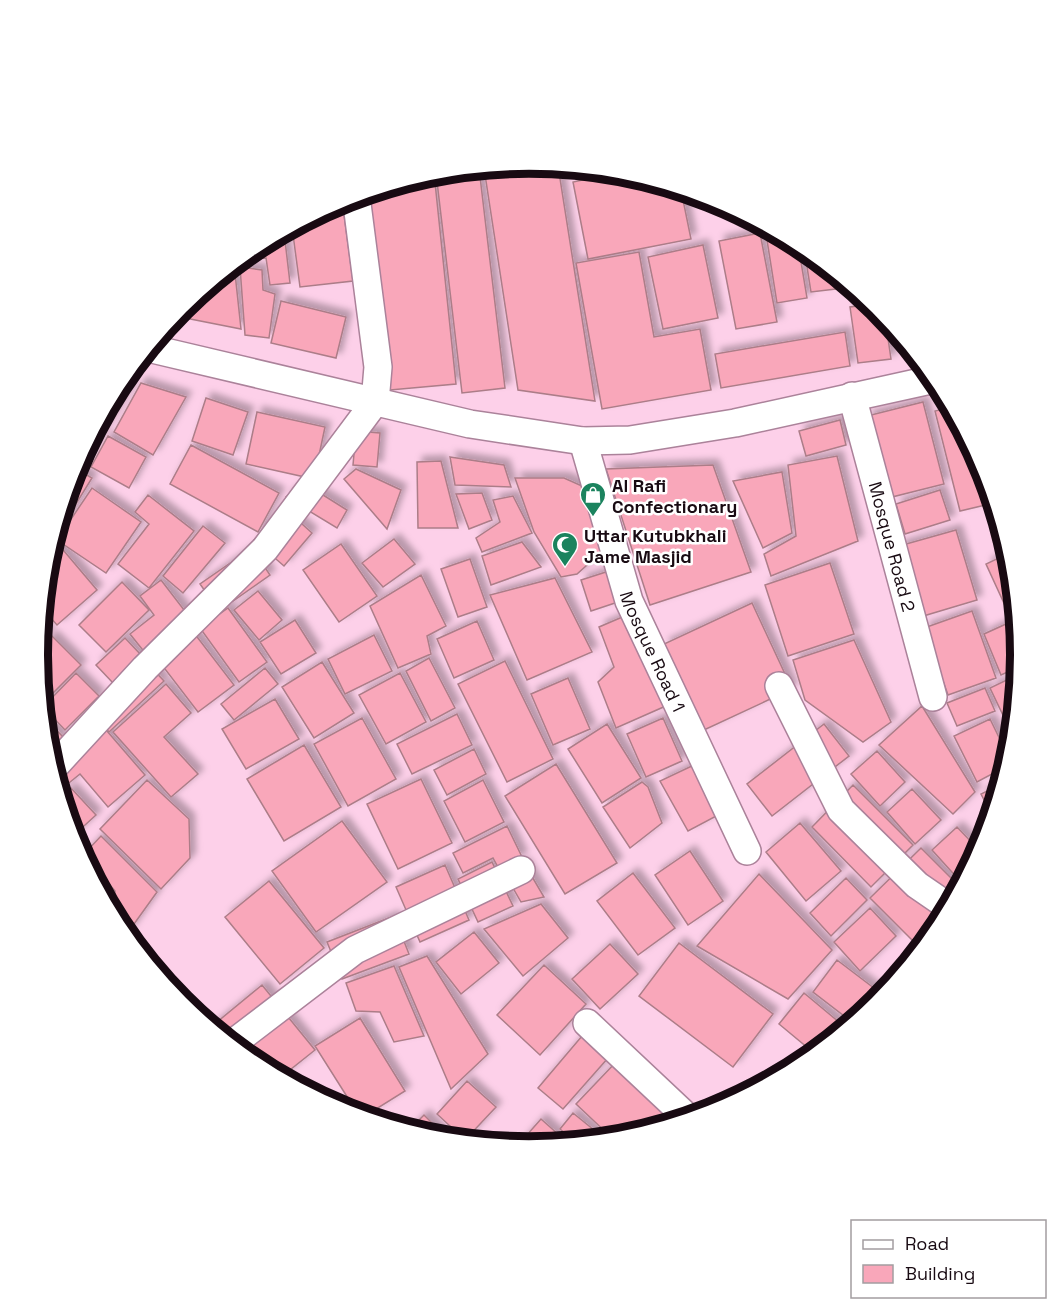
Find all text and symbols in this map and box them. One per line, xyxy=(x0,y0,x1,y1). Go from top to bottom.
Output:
place label: Al Rafi Confectionary xyxy=(612,474,737,518)
street label: Mosque Road 2 xyxy=(864,479,921,614)
shop icon: Al Rafi Confectionary xyxy=(578,480,608,518)
place label: Uttar Kutubkhali Jame Masjid xyxy=(584,524,726,568)
mosque icon: Uttar Kutubkhali Jame Masjid xyxy=(550,530,580,568)
street label: Mosque Road 1 xyxy=(615,588,691,715)
legend xyxy=(851,1220,1046,1298)
text: Road xyxy=(905,1232,949,1255)
text: Building xyxy=(905,1262,975,1285)

